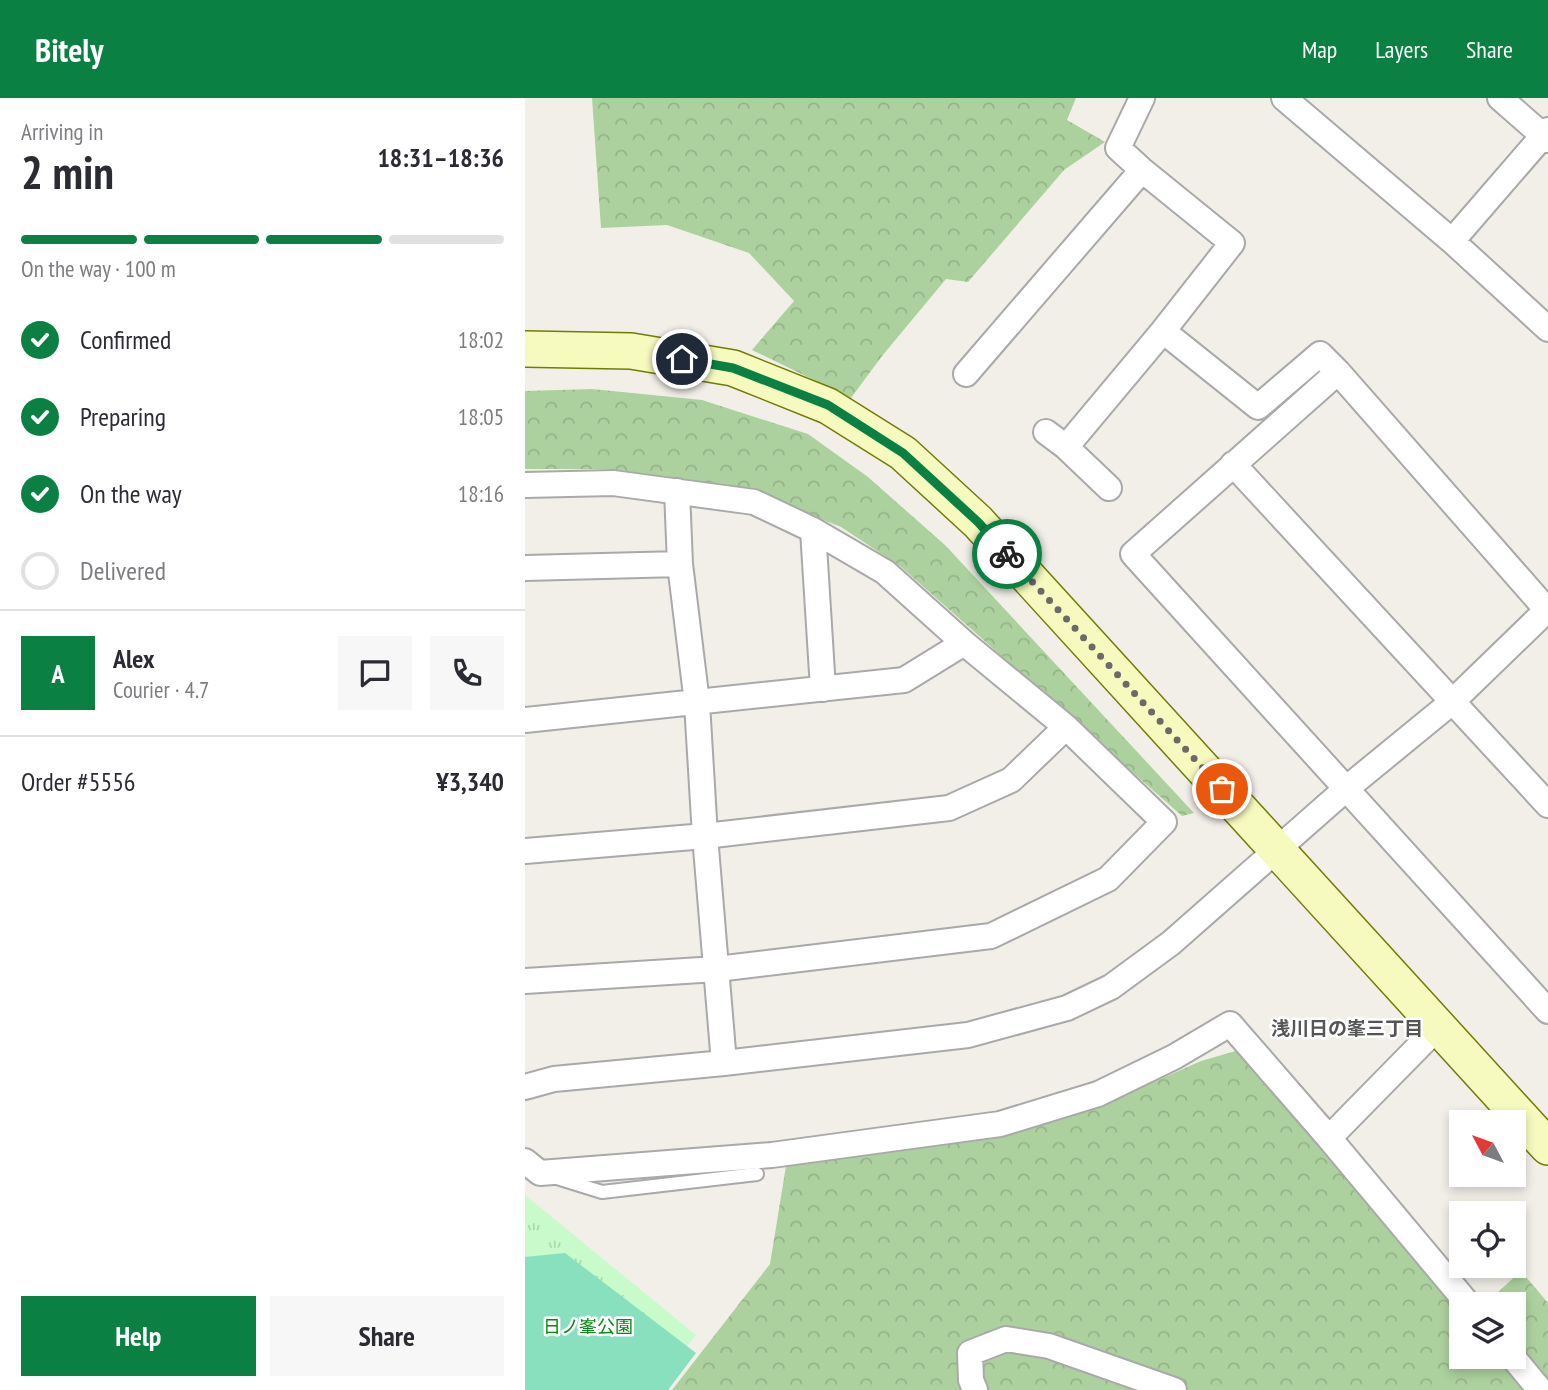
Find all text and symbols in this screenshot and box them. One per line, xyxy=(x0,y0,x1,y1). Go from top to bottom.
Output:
text: Bitely xyxy=(35,28,104,71)
text: Map xyxy=(1302,34,1337,65)
text: Layers xyxy=(1375,34,1428,65)
text: Share xyxy=(1466,34,1513,65)
text: Arriving in xyxy=(21,117,103,146)
text: 18:31–18:36 xyxy=(377,141,504,174)
text: 2 min xyxy=(21,142,114,202)
text: On the way · 100 m xyxy=(21,254,176,283)
icon: check xyxy=(21,321,59,359)
text: Confirmed xyxy=(80,323,171,356)
text: 18:02 xyxy=(458,325,504,354)
pin xyxy=(652,329,712,389)
icon: home xyxy=(663,340,701,378)
icon: check xyxy=(21,398,59,436)
text: Preparing xyxy=(80,400,166,433)
text: 18:05 xyxy=(458,402,504,431)
icon: check xyxy=(21,475,59,513)
text: On the way xyxy=(80,477,182,510)
text: 18:16 xyxy=(458,479,504,508)
courier xyxy=(972,519,1042,589)
icon: bike xyxy=(988,535,1026,573)
text: Delivered xyxy=(80,554,166,587)
button: chat xyxy=(338,636,412,710)
button: phone xyxy=(430,636,504,710)
text: Alex xyxy=(113,642,154,675)
text: A xyxy=(51,657,65,690)
text: Courier · 4.7 xyxy=(113,675,209,704)
pin xyxy=(1192,759,1252,819)
text: Order #5556 xyxy=(21,765,136,798)
text: ¥3,340 xyxy=(436,765,504,798)
icon: bag xyxy=(1203,770,1241,808)
district label: 浅川日の峯三丁目 xyxy=(1271,1016,1423,1040)
north arrow xyxy=(1449,1110,1526,1186)
map controls xyxy=(1449,1110,1526,1369)
button: locate xyxy=(1449,1201,1526,1278)
button: layers xyxy=(1449,1292,1526,1369)
button: Help xyxy=(21,1296,256,1376)
button: Share xyxy=(270,1296,504,1376)
park label: 日ノ峯公園 xyxy=(543,1315,633,1338)

